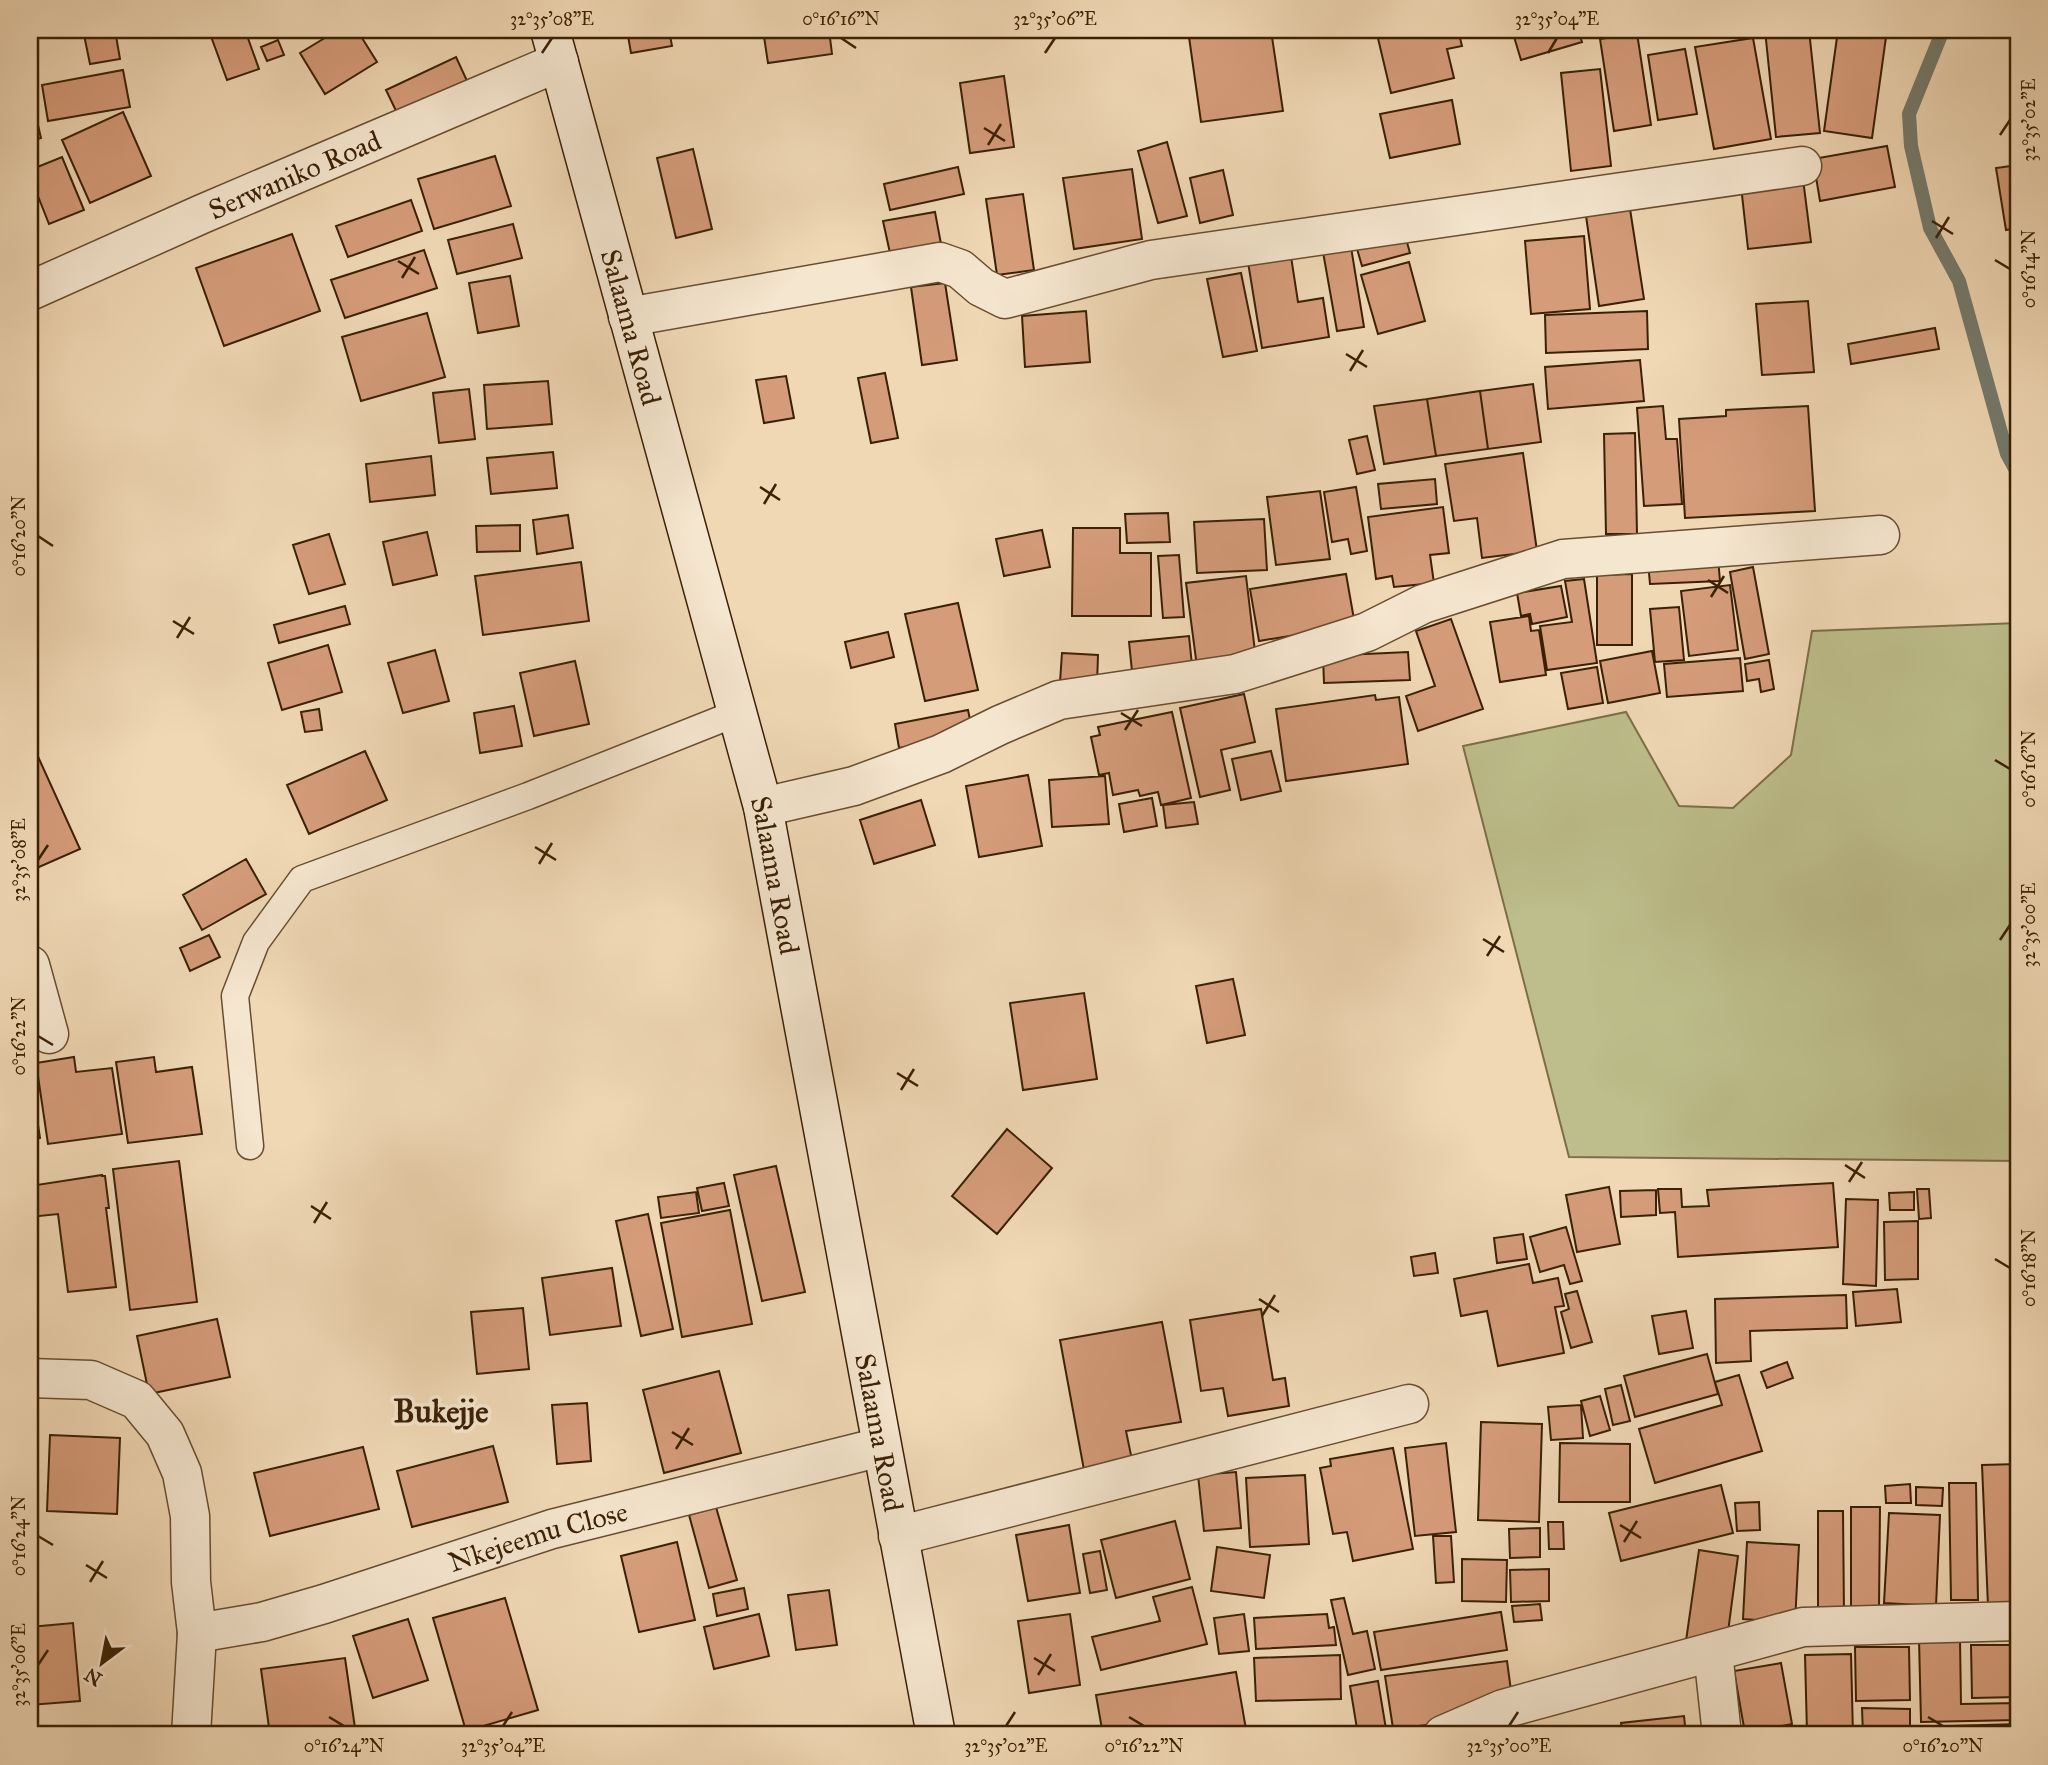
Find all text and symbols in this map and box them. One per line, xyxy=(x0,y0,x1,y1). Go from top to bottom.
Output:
text: 32°35'08"E xyxy=(510,8,594,30)
text: 0°16'16"N xyxy=(802,8,880,30)
text: 32°35'06"E xyxy=(1013,8,1097,30)
text: 32°35'04"E xyxy=(1515,8,1599,30)
text: 32°35'02"E xyxy=(2018,78,2040,162)
street label: Serwaniko Road xyxy=(203,123,386,227)
text: 0°16'14"N xyxy=(2018,230,2040,308)
street label: Salaama Road xyxy=(593,245,669,409)
text: 0°16'20"N xyxy=(8,496,30,576)
text: 0°16'16"N xyxy=(2018,730,2040,808)
street label: Salaama Road xyxy=(743,792,807,957)
text: 32°35'08"E xyxy=(8,818,30,902)
text: 32°35'00"E xyxy=(2018,882,2040,967)
text: 0°16'22"N xyxy=(8,996,30,1076)
text: 0°16'18"N xyxy=(2018,1229,2040,1307)
street label: Salaama Road xyxy=(847,1351,911,1515)
district label: Bukejje xyxy=(393,1392,489,1431)
street label: Nkejeemu Close xyxy=(444,1494,631,1580)
text: 0°16'24"N xyxy=(8,1496,30,1576)
text: 32°35'06"E xyxy=(8,1623,30,1707)
north arrow xyxy=(66,1628,136,1698)
text: N xyxy=(80,1663,106,1691)
text: 0°16'24"N xyxy=(304,1735,384,1757)
text: 32°35'04"E xyxy=(461,1735,545,1757)
text: 32°35'02"E xyxy=(964,1735,1048,1757)
text: 0°16'22"N xyxy=(1104,1735,1184,1757)
text: 32°35'00"E xyxy=(1467,1735,1552,1757)
text: 0°16'20"N xyxy=(1903,1735,1983,1757)

